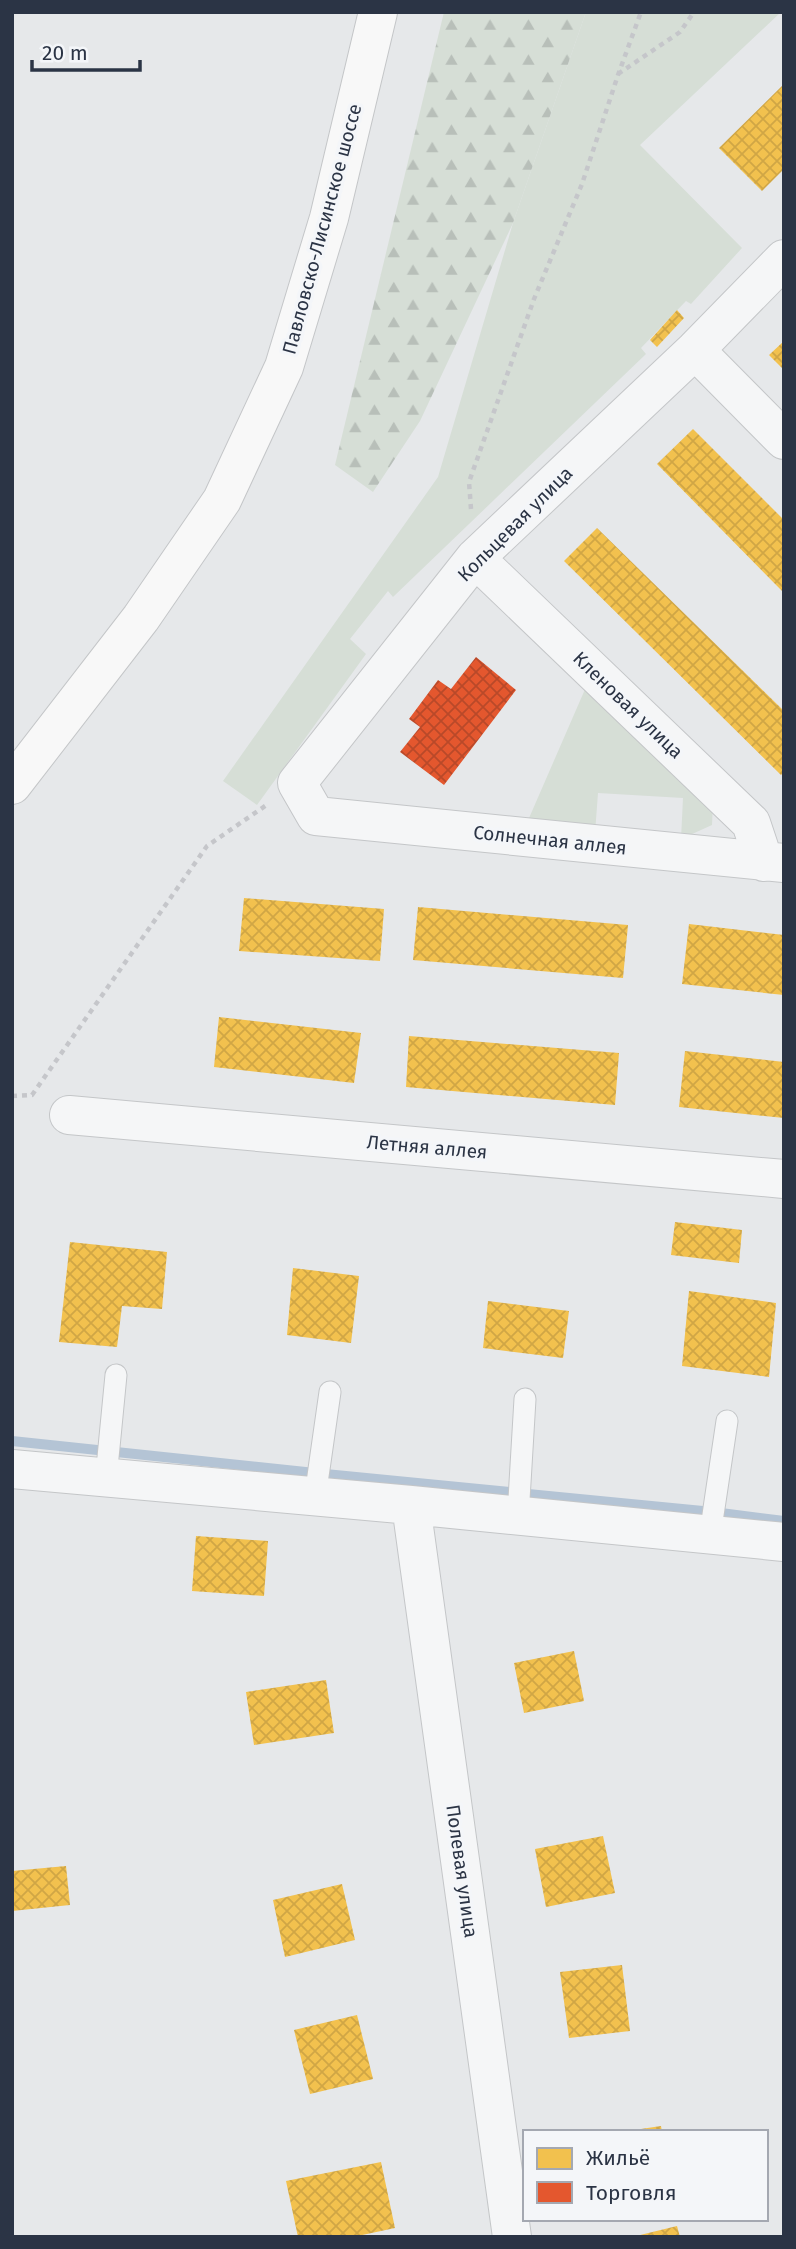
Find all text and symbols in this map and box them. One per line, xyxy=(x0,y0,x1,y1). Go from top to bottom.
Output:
scale bar xyxy=(32,28,140,72)
text: 20 m xyxy=(42,40,88,66)
street label: Павловско-Лисинское шоссе xyxy=(277,101,367,357)
street label: Кольцевая улица xyxy=(453,462,577,586)
street label: Кленовая улица xyxy=(568,647,688,763)
street label: Солнечная аллея xyxy=(472,821,628,859)
street label: Летняя аллея xyxy=(366,1130,488,1164)
street label: Полевая улица xyxy=(441,1803,483,1939)
legend xyxy=(523,2130,768,2221)
text: Жильё xyxy=(586,2145,650,2171)
text: Торговля xyxy=(586,2180,677,2206)

